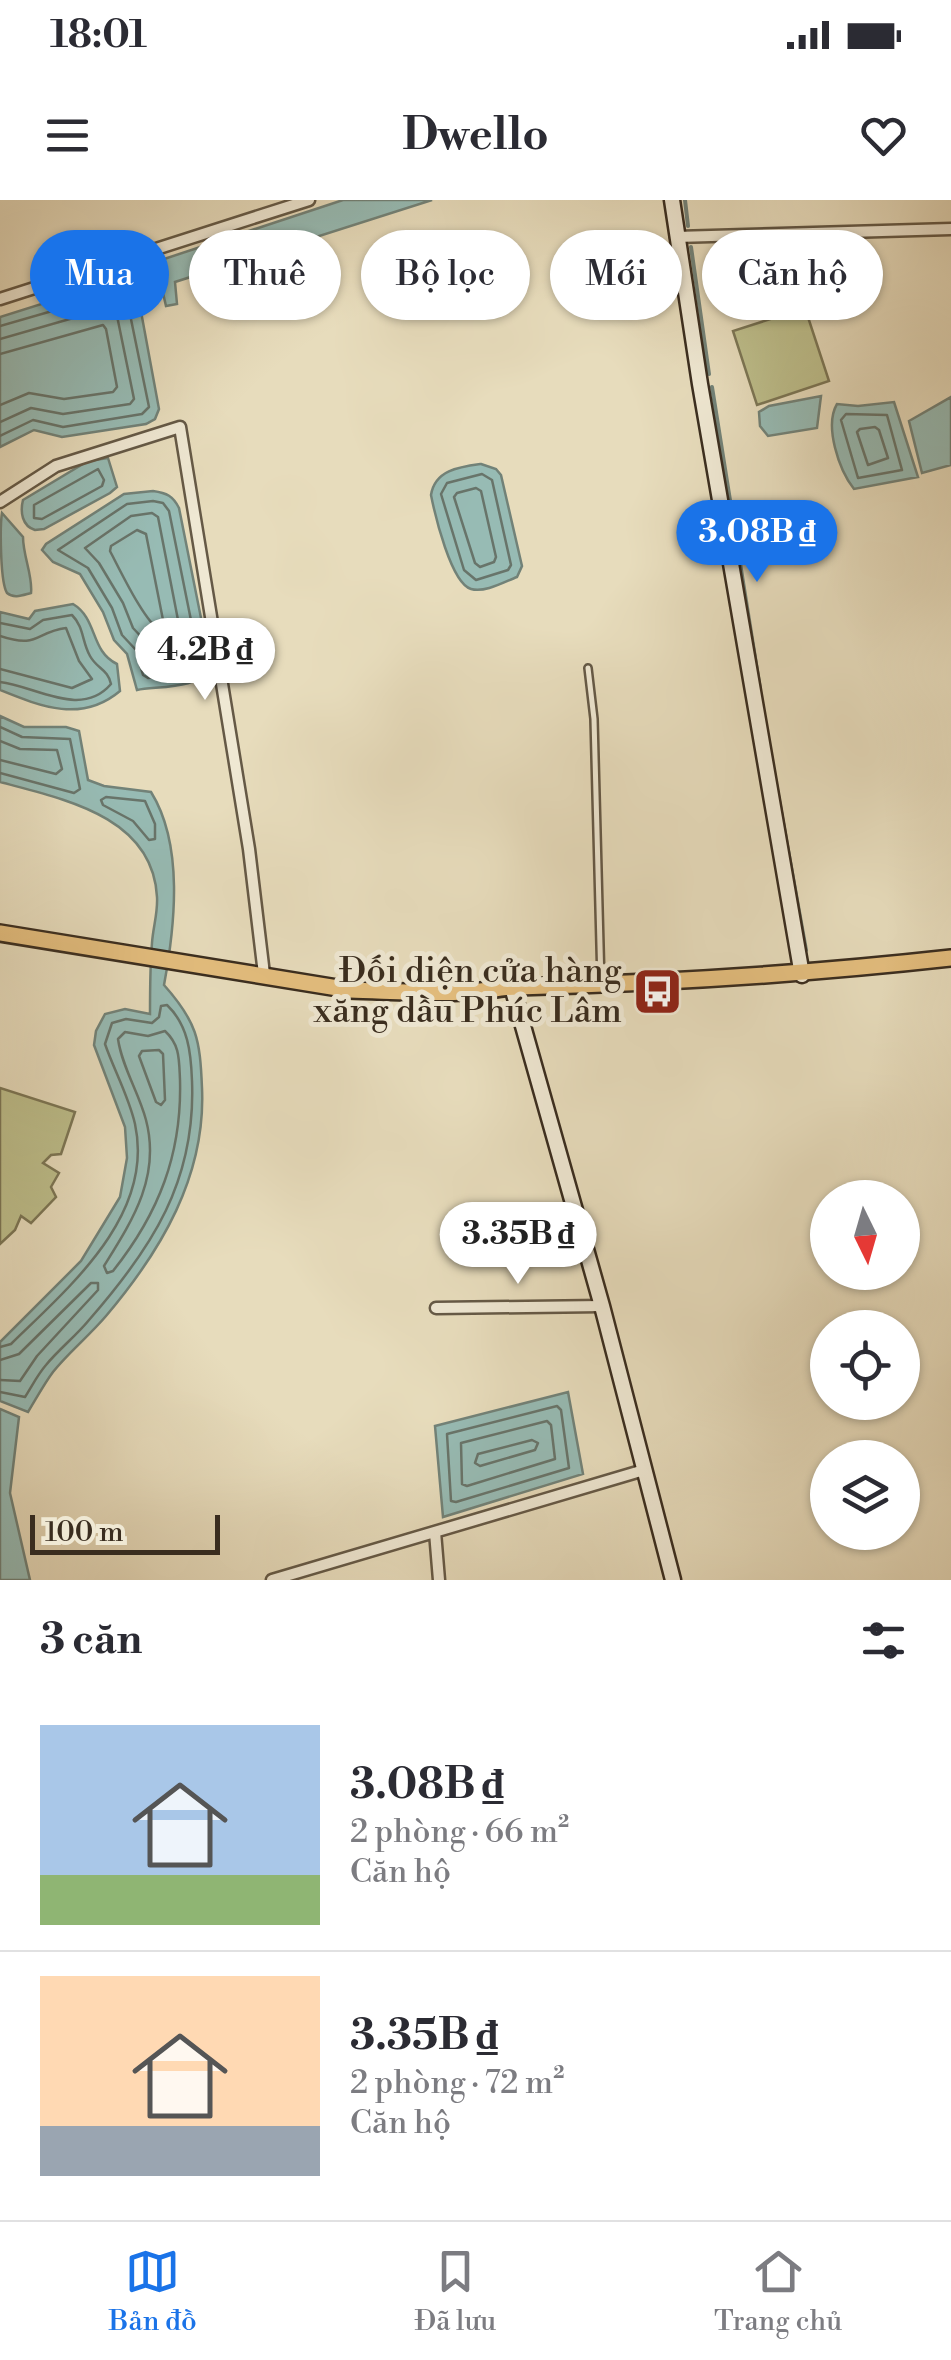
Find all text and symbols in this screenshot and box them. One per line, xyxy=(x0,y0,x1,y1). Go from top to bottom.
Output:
text: 18:01 xyxy=(50,12,147,59)
text: Dwello xyxy=(402,107,549,164)
icon: menu xyxy=(40,108,95,163)
icon: heart xyxy=(856,108,911,163)
chip: Mua xyxy=(30,230,169,320)
chip: Thuê xyxy=(189,230,341,320)
chip: Bộ lọc xyxy=(361,230,530,320)
chip: Mới xyxy=(550,230,682,320)
chip: Căn hộ xyxy=(702,230,883,320)
pin: 3.08B ₫ xyxy=(665,500,849,585)
text: 3.08B ₫ xyxy=(698,512,816,552)
pin: 4.2B ₫ xyxy=(124,618,286,703)
text: 4.2B ₫ xyxy=(157,630,253,670)
place label: Đối diện cửa hàng xăng dầu Phúc Lâm xyxy=(313,950,622,1033)
bus stop icon: Đối diện cửa hàng xăng dầu Phúc Lâm xyxy=(631,965,683,1017)
north arrow xyxy=(810,1180,920,1290)
map controls xyxy=(810,1180,920,1550)
pin: 3.35B ₫ xyxy=(426,1202,610,1287)
text: 3.35B ₫ xyxy=(462,1214,574,1254)
button: locate xyxy=(810,1310,920,1420)
button: layers xyxy=(810,1440,920,1550)
scale bar xyxy=(30,1510,220,1554)
text: 100 m xyxy=(45,1515,124,1550)
icon: filters xyxy=(856,1613,911,1668)
text: 3 căn xyxy=(40,1614,142,1667)
text: 3.08B ₫ xyxy=(350,1759,504,1812)
icon: home xyxy=(120,1765,240,1885)
text: 2 phòng · 66 m² xyxy=(350,1812,569,1852)
text: Căn hộ xyxy=(350,1852,451,1892)
text: 3.35B ₫ xyxy=(350,2010,498,2063)
icon: home xyxy=(120,2016,240,2136)
text: 2 phòng · 72 m² xyxy=(350,2063,564,2103)
text: Căn hộ xyxy=(350,2103,451,2143)
tab: Bản đồ xyxy=(109,2244,197,2339)
tab: Đã lưu xyxy=(414,2244,496,2339)
tab: Trang chủ xyxy=(714,2244,842,2339)

